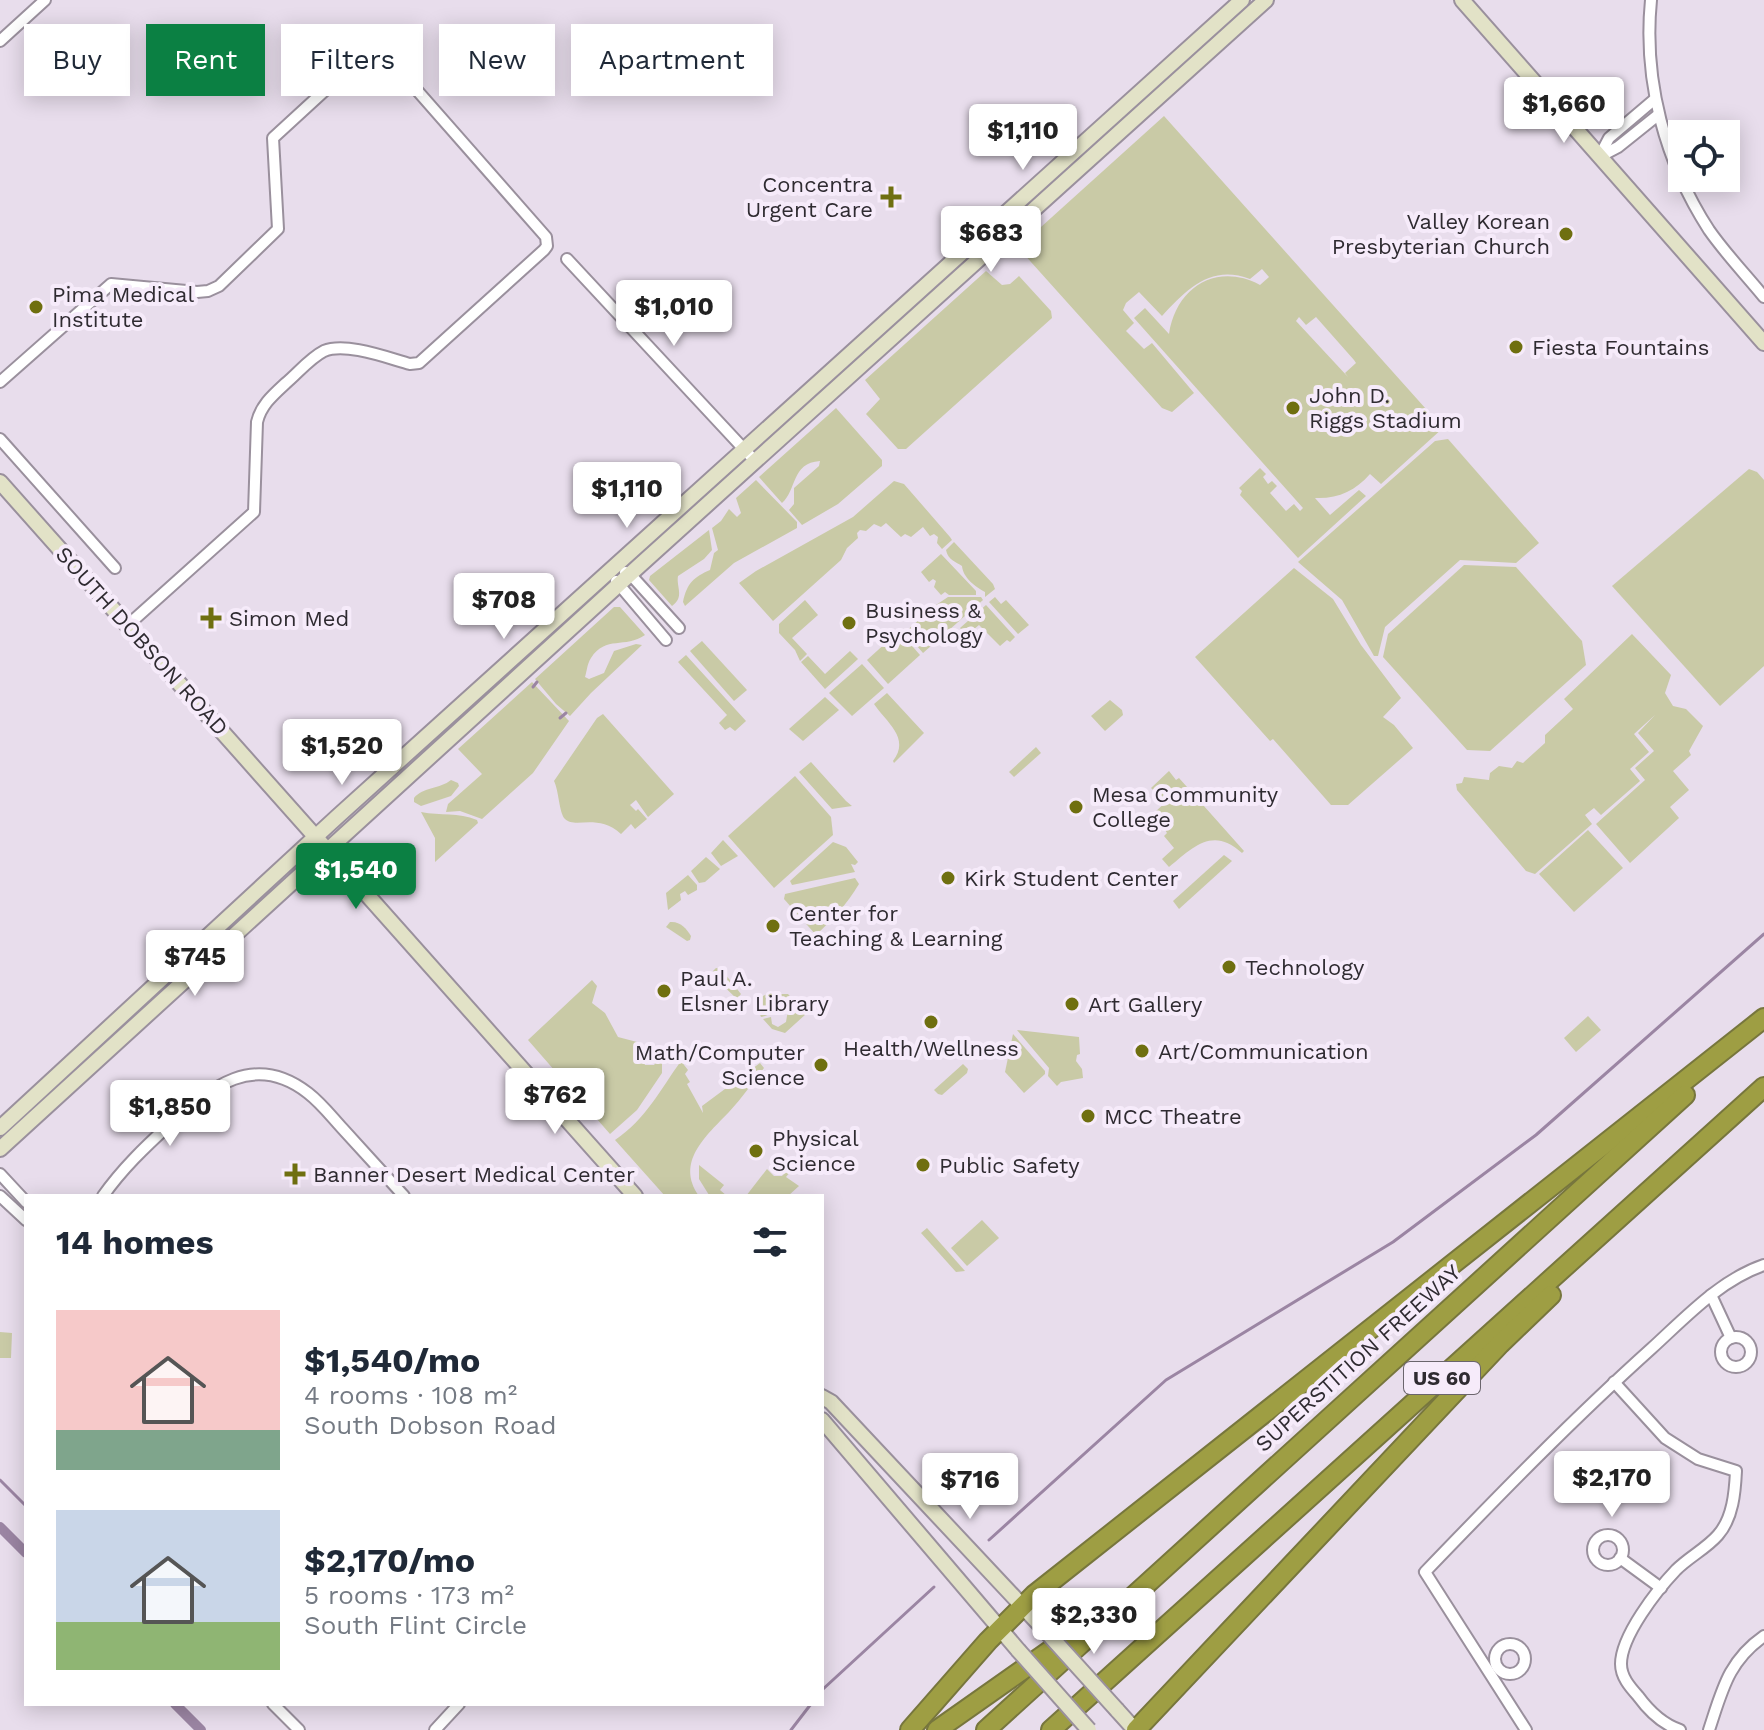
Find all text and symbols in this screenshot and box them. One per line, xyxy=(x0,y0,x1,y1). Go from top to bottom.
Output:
chip: Buy xyxy=(24,24,130,96)
chip: Rent xyxy=(146,24,265,96)
chip: Filters xyxy=(281,24,423,96)
chip: New xyxy=(439,24,555,96)
chip: Apartment xyxy=(571,24,773,96)
pin: $1,660 xyxy=(1499,77,1629,145)
text: $1,660 xyxy=(1522,88,1606,118)
pin: $1,110 xyxy=(958,104,1088,172)
text: $1,110 xyxy=(987,115,1059,145)
map controls xyxy=(1668,120,1740,192)
button: locate xyxy=(1668,120,1740,192)
place label: Concentra Urgent Care xyxy=(746,172,873,222)
marker: Concentra Urgent Care xyxy=(880,186,902,208)
pin: $683 xyxy=(944,206,1038,274)
place label: Valley Korean Presbyterian Church xyxy=(1332,209,1550,259)
text: $683 xyxy=(959,217,1023,247)
marker: Valley Korean Presbyterian Church xyxy=(1557,225,1575,243)
pin: $1,010 xyxy=(609,280,739,348)
place label: Pima Medical Institute xyxy=(52,282,194,332)
text: $1,010 xyxy=(634,291,714,321)
marker: Pima Medical Institute xyxy=(27,298,45,316)
place label: Fiesta Fountains xyxy=(1532,335,1709,360)
marker: Fiesta Fountains xyxy=(1507,338,1525,356)
place label: John D. Riggs Stadium xyxy=(1309,383,1462,433)
marker: John D. Riggs Stadium xyxy=(1284,399,1302,417)
pin: $1,110 xyxy=(562,462,692,530)
text: $1,110 xyxy=(591,473,663,503)
street label: SOUTH DOBSON ROAD xyxy=(51,542,233,740)
pin: $708 xyxy=(457,573,551,641)
text: $708 xyxy=(472,584,536,614)
place label: Business & Psychology xyxy=(865,598,983,648)
place label: Simon Med xyxy=(229,606,349,631)
marker: Simon Med xyxy=(200,607,222,629)
marker: Business & Psychology xyxy=(840,614,858,632)
pin: $1,520 xyxy=(277,719,407,787)
text: $1,520 xyxy=(301,730,383,760)
place label: Mesa Community College xyxy=(1092,782,1279,832)
marker: Mesa Community College xyxy=(1067,798,1085,816)
pin: $1,540 xyxy=(291,843,421,911)
text: $1,540 xyxy=(314,854,398,884)
place label: Kirk Student Center xyxy=(964,866,1178,891)
marker: Kirk Student Center xyxy=(939,869,957,887)
place label: Center for Teaching & Learning xyxy=(789,901,1003,951)
marker: Center for Teaching & Learning xyxy=(764,917,782,935)
pin: $745 xyxy=(148,930,242,998)
text: $745 xyxy=(164,941,226,971)
place label: Technology xyxy=(1245,955,1365,980)
marker: Technology xyxy=(1220,958,1238,976)
place label: Paul A. Elsner Library xyxy=(680,966,830,1016)
marker: Paul A. Elsner Library xyxy=(655,982,673,1000)
place label: Art Gallery xyxy=(1088,992,1203,1017)
marker: Art Gallery xyxy=(1063,995,1081,1013)
marker: Health/Wellness xyxy=(922,1013,940,1031)
place label: Health/Wellness xyxy=(843,1036,1019,1061)
place label: Art/Communication xyxy=(1158,1039,1369,1064)
place label: Math/Computer Science xyxy=(635,1040,805,1090)
marker: Art/Communication xyxy=(1133,1042,1151,1060)
marker: Math/Computer Science xyxy=(812,1056,830,1074)
pin: $762 xyxy=(508,1068,602,1136)
text: $762 xyxy=(523,1079,587,1109)
pin: $1,850 xyxy=(105,1080,235,1148)
text: $1,850 xyxy=(128,1091,212,1121)
place label: MCC Theatre xyxy=(1104,1104,1242,1129)
marker: MCC Theatre xyxy=(1079,1107,1097,1125)
place label: Physical Science xyxy=(772,1126,859,1176)
marker: Physical Science xyxy=(747,1142,765,1160)
place label: Public Safety xyxy=(939,1153,1080,1178)
marker: Public Safety xyxy=(914,1156,932,1174)
place label: Banner Desert Medical Center xyxy=(313,1162,635,1187)
marker: Banner Desert Medical Center xyxy=(284,1163,306,1185)
icon: filters xyxy=(748,1220,792,1264)
text: 14 homes xyxy=(56,1222,214,1262)
street label: SUPERSTITION FREEWAY xyxy=(1250,1259,1466,1457)
text: $1,540/mo xyxy=(304,1340,480,1380)
icon: home xyxy=(120,1342,216,1438)
road number: US 60 xyxy=(1404,1362,1480,1394)
text: 4 rooms · 108 m² xyxy=(304,1380,517,1410)
text: South Dobson Road xyxy=(304,1410,557,1440)
pin: $2,170 xyxy=(1547,1451,1677,1519)
pin: $716 xyxy=(923,1453,1017,1521)
text: $2,170 xyxy=(1572,1462,1652,1492)
text: $716 xyxy=(940,1464,1000,1494)
text: $2,170/mo xyxy=(304,1540,475,1580)
icon: home xyxy=(120,1542,216,1638)
text: 5 rooms · 173 m² xyxy=(304,1580,514,1610)
pin: $2,330 xyxy=(1029,1588,1159,1656)
text: $2,330 xyxy=(1050,1599,1138,1629)
text: South Flint Circle xyxy=(304,1610,527,1640)

